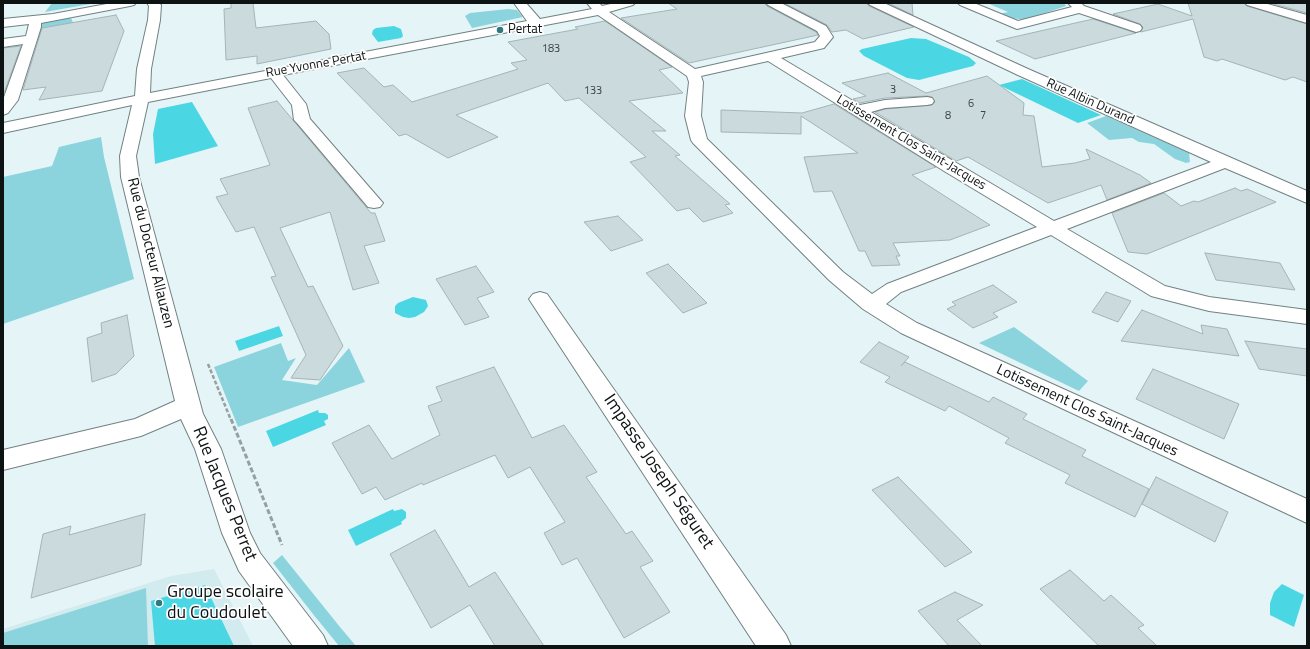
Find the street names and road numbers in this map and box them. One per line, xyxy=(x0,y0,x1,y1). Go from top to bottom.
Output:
street label: Rue Yvonne Pertat xyxy=(265,49,367,81)
street label: Rue Albin Durand xyxy=(1044,76,1136,128)
street label: Lotissement Clos Saint-Jacques xyxy=(833,92,989,194)
street label: Rue du Docteur Allauzen xyxy=(123,176,177,330)
street label: Lotissement Clos Saint-Jacques xyxy=(993,361,1181,461)
street label: Impasse Joseph Séguret xyxy=(598,391,718,553)
street label: Rue Jacques Perret xyxy=(187,423,261,565)

